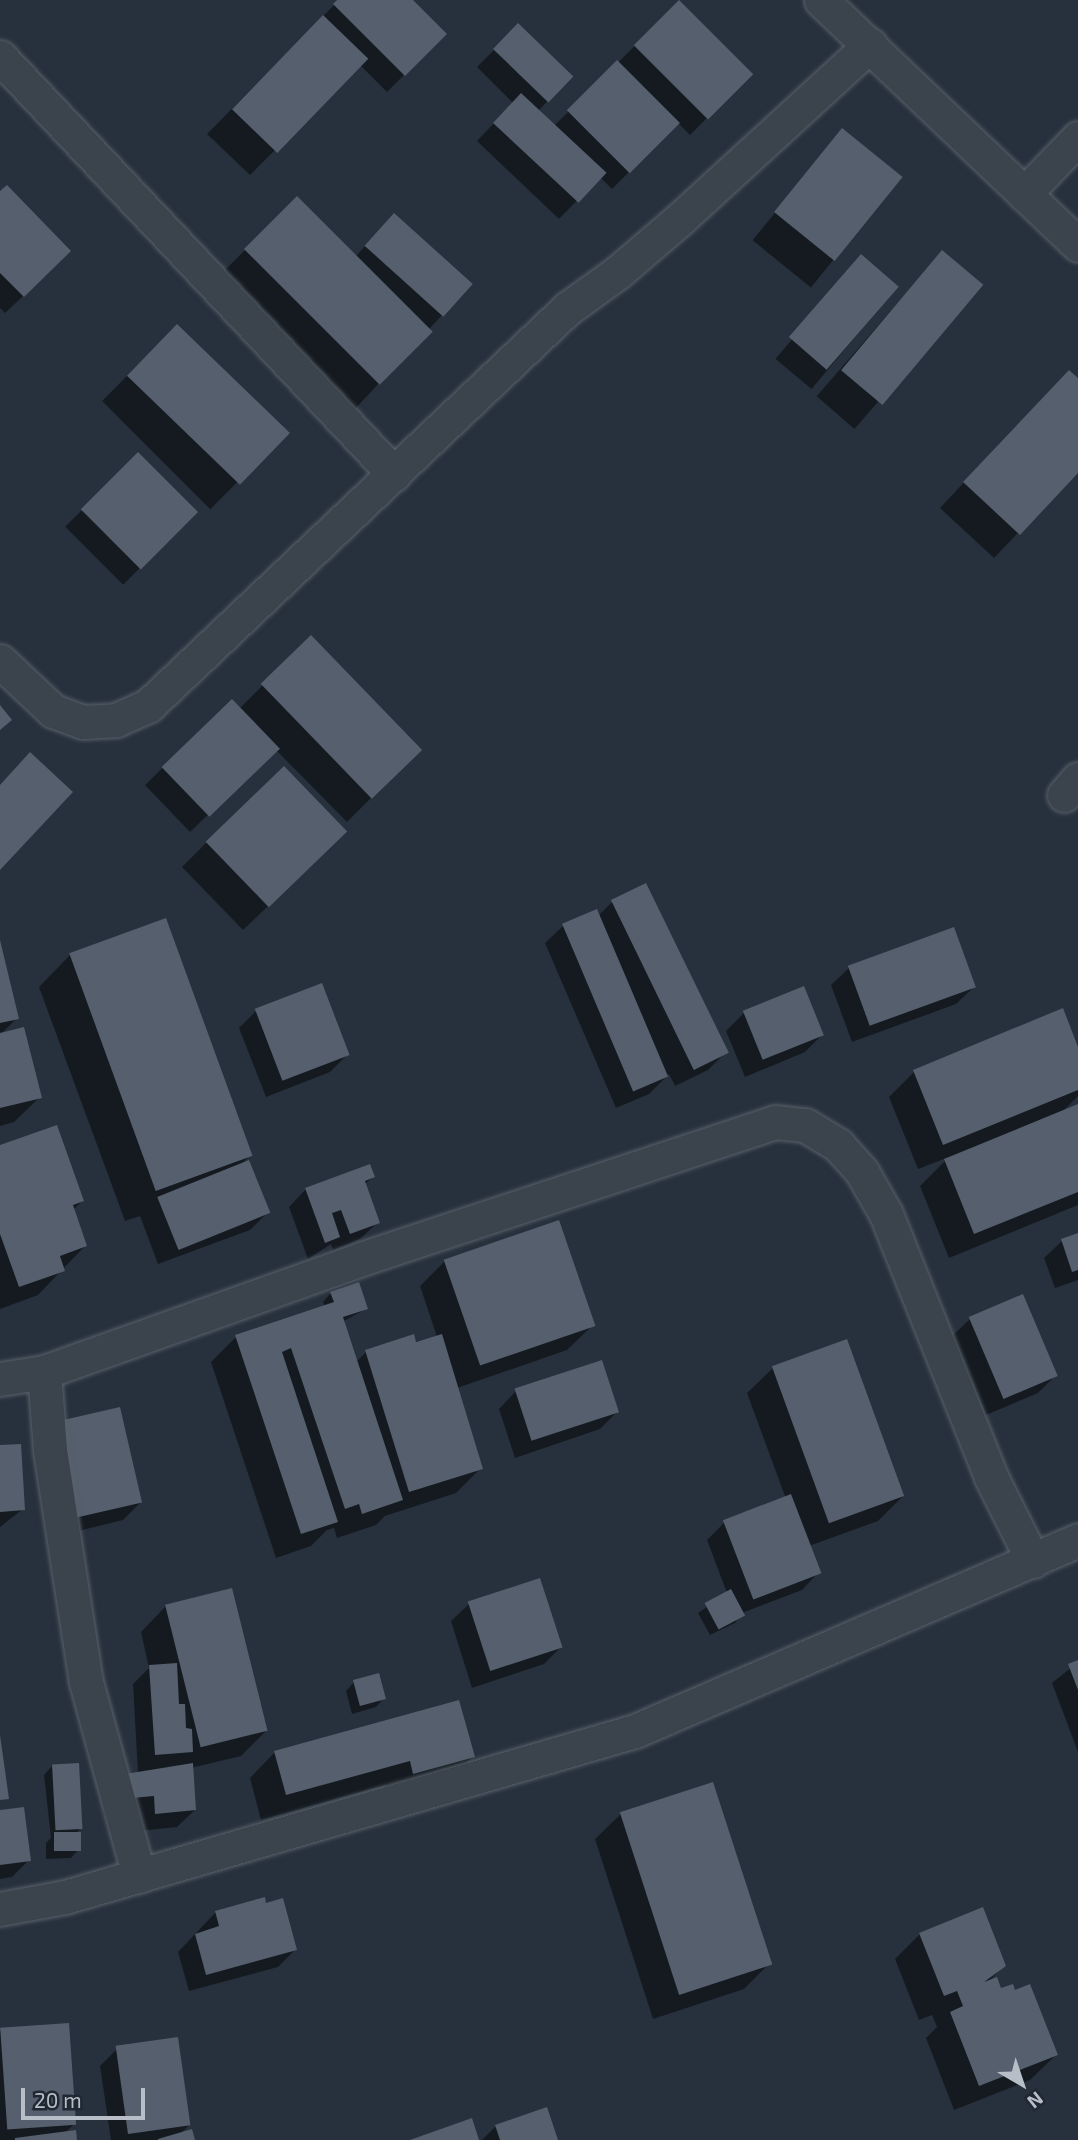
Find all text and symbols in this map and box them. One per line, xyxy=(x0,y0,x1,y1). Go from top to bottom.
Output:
north arrow xyxy=(987,2049,1057,2119)
scale bar xyxy=(24,2074,149,2118)
text: 20 m xyxy=(34,2087,82,2112)
text: N xyxy=(1023,2087,1048,2114)

